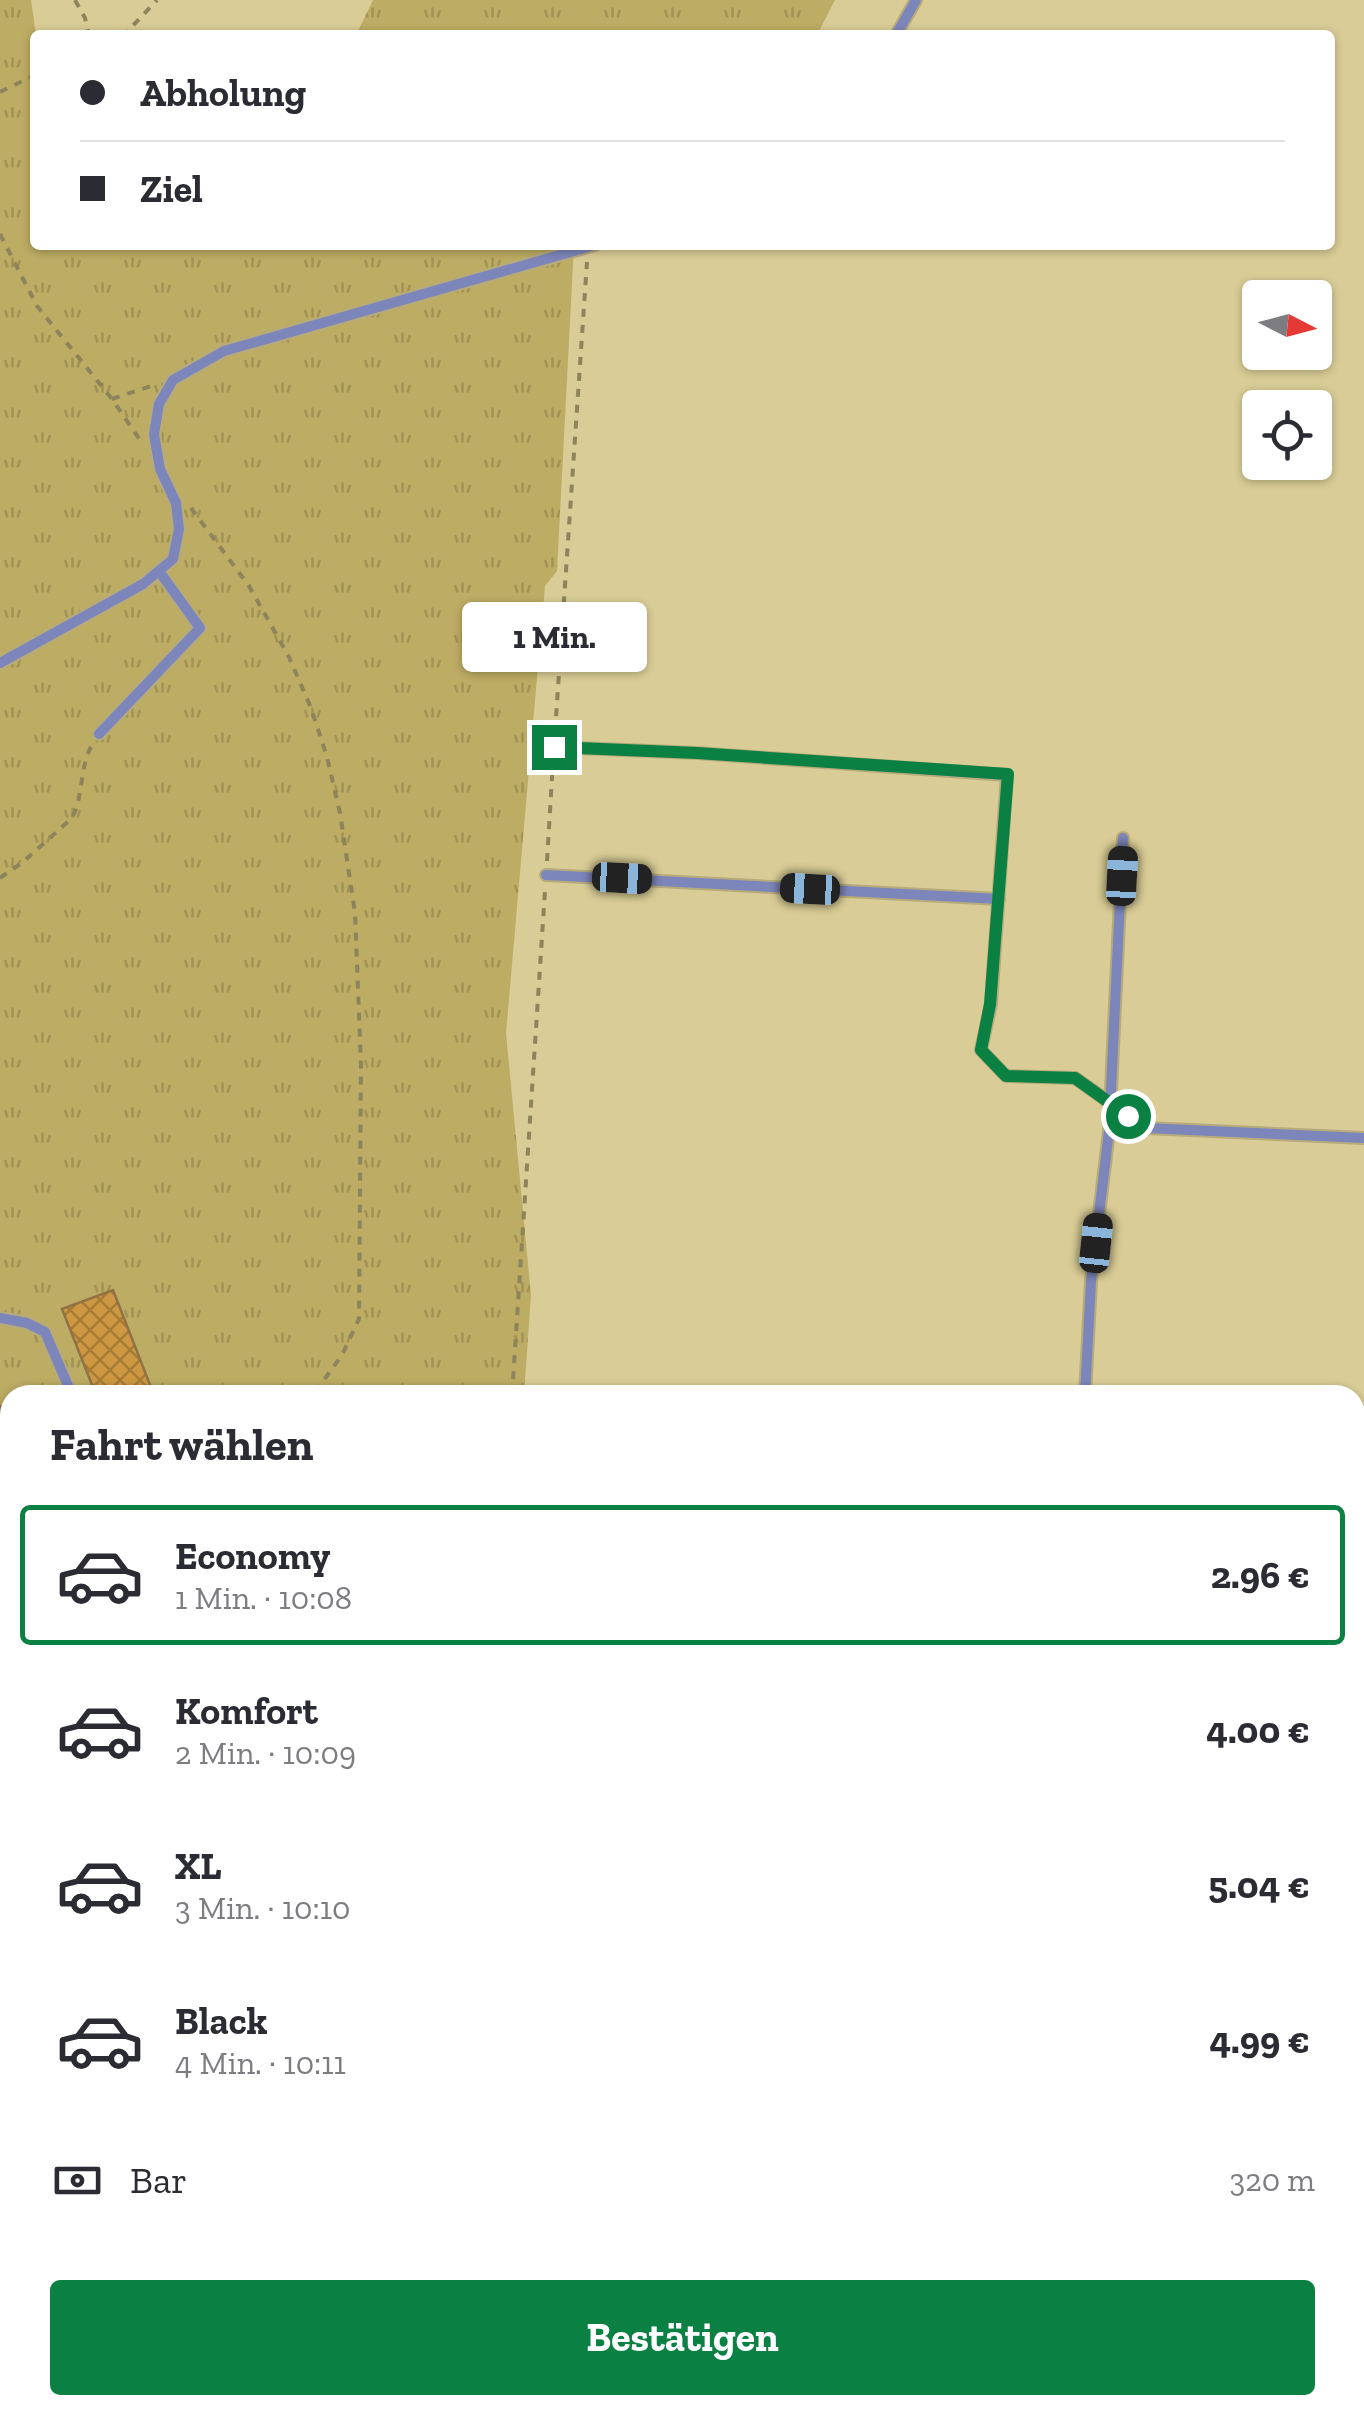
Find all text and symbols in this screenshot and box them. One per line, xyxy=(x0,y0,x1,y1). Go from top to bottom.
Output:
text: Abholung xyxy=(140,70,306,116)
text: Ziel xyxy=(140,166,203,212)
north arrow xyxy=(1242,280,1332,370)
map controls xyxy=(1242,280,1332,480)
button: locate xyxy=(1242,390,1332,480)
callout: 1 Min. xyxy=(462,602,646,672)
text: 1 Min. xyxy=(513,618,596,656)
route end xyxy=(532,725,577,770)
car xyxy=(1105,845,1139,907)
car xyxy=(591,861,653,895)
car xyxy=(779,872,841,906)
route start xyxy=(1106,1094,1151,1139)
car xyxy=(1078,1212,1114,1274)
text: Fahrt wählen xyxy=(50,1418,313,1472)
icon: car xyxy=(55,1530,145,1620)
text: Economy xyxy=(175,1533,330,1579)
text: 2.96 € xyxy=(1211,1552,1310,1598)
text: 1 Min. · 10:08 xyxy=(175,1579,352,1617)
icon: car xyxy=(55,1685,145,1775)
text: Komfort xyxy=(175,1688,318,1734)
text: 4.00 € xyxy=(1206,1707,1310,1753)
text: 2 Min. · 10:09 xyxy=(175,1734,356,1772)
icon: car xyxy=(55,1840,145,1930)
text: XL xyxy=(175,1843,222,1889)
text: 5.04 € xyxy=(1208,1862,1310,1908)
text: 3 Min. · 10:10 xyxy=(175,1889,350,1927)
icon: car xyxy=(55,1995,145,2085)
text: Black xyxy=(175,1998,268,2044)
text: 4.99 € xyxy=(1209,2017,1310,2063)
text: 4 Min. · 10:11 xyxy=(175,2044,346,2082)
icon: cash xyxy=(50,2153,105,2208)
text: Bar xyxy=(130,2157,187,2203)
text: 320 m xyxy=(1230,2161,1315,2199)
button: Bestätigen xyxy=(50,2280,1315,2395)

